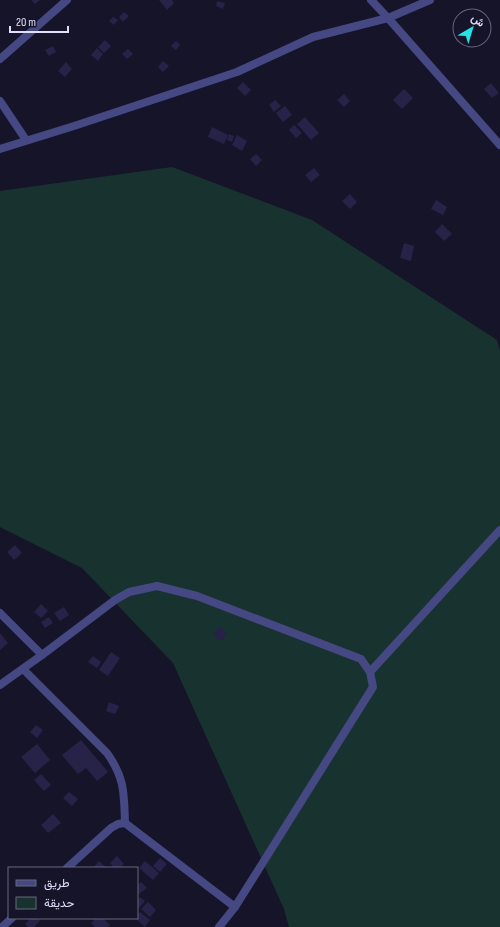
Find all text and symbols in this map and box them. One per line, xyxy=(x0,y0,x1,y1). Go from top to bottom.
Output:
scale bar xyxy=(10,8,68,34)
north arrow xyxy=(452,8,492,48)
text: ش xyxy=(469,11,487,30)
text: 20 m xyxy=(16,15,36,30)
legend xyxy=(8,867,138,919)
text: طريق xyxy=(44,876,70,891)
text: حديقة xyxy=(44,896,74,911)

